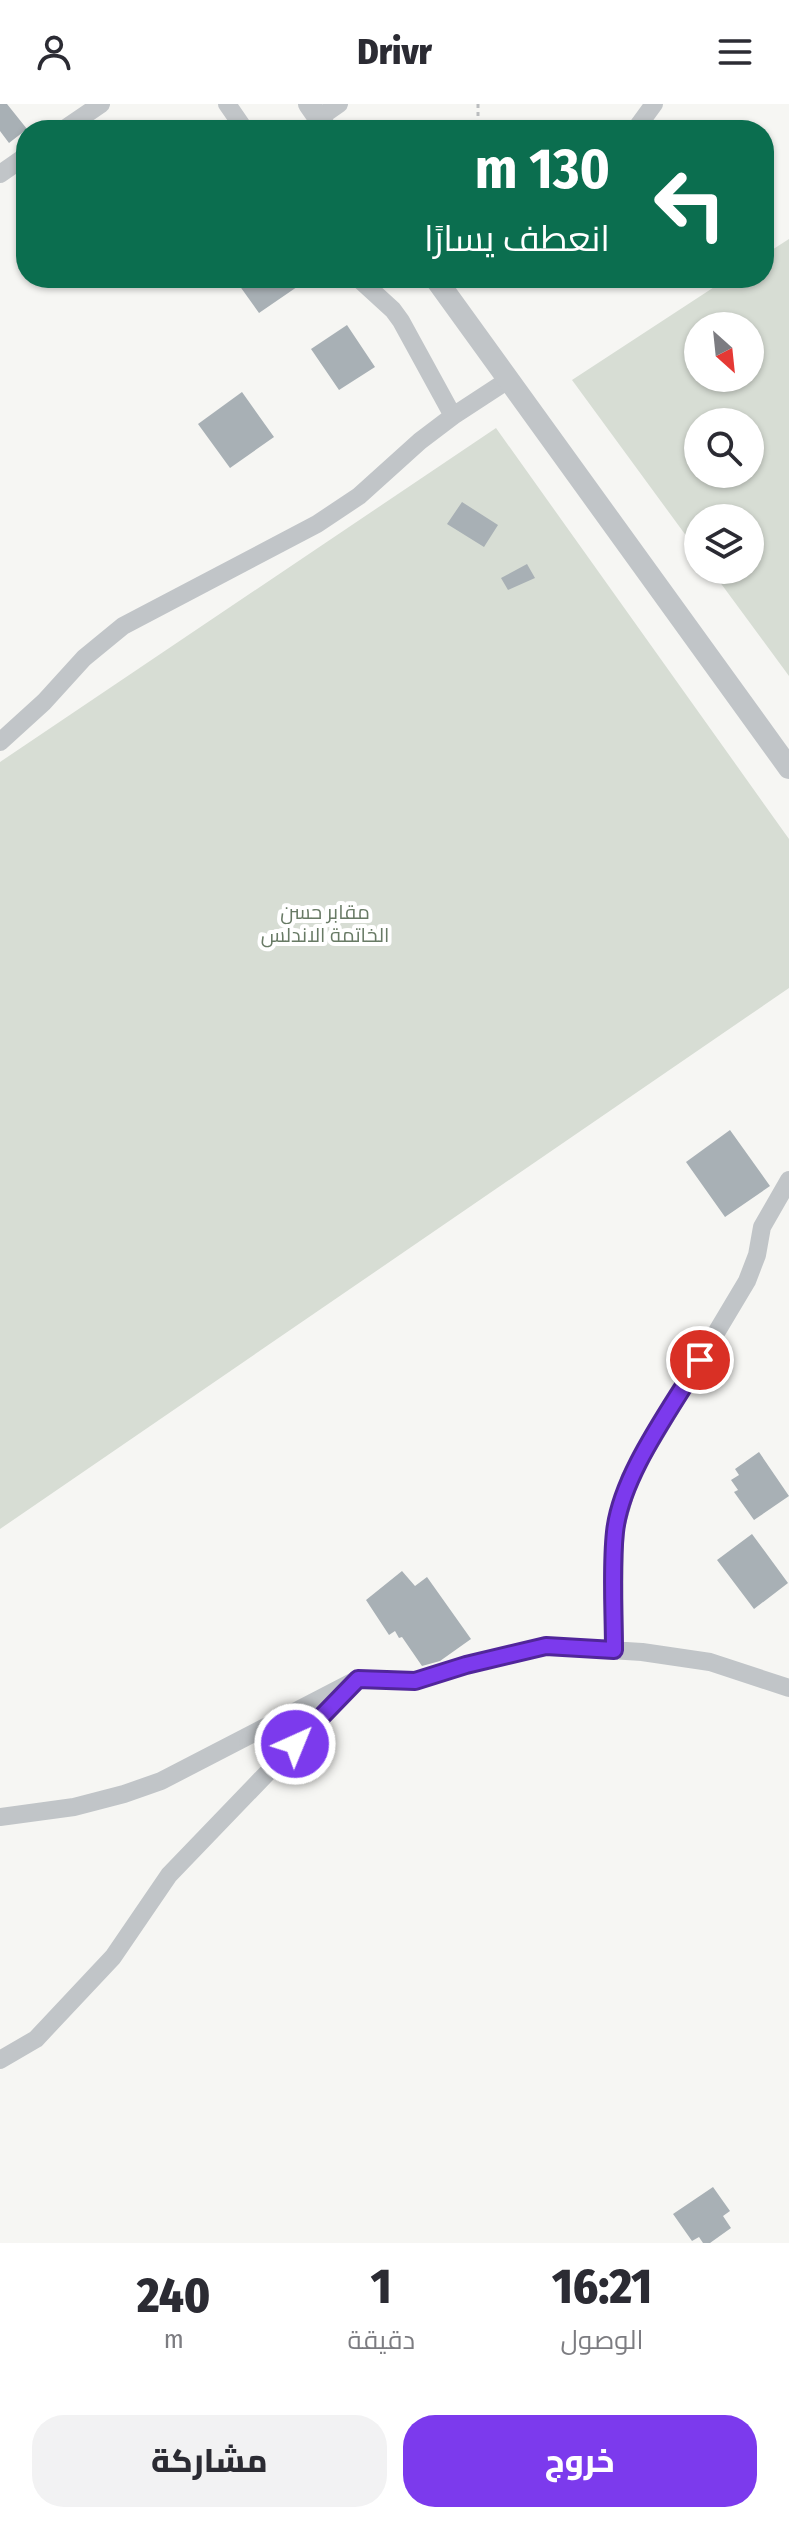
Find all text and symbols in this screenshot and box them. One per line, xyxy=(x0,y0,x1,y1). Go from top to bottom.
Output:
icon: person xyxy=(32,30,76,74)
text: Drivr xyxy=(357,30,432,74)
icon: menu xyxy=(713,30,757,74)
text: 130 m xyxy=(475,136,610,203)
icon: left xyxy=(638,152,742,256)
text: انعطف يسارًا xyxy=(424,217,610,261)
north arrow xyxy=(684,312,764,392)
map controls xyxy=(684,312,764,584)
button: search xyxy=(684,408,764,488)
button: layers xyxy=(684,504,764,584)
park label: مقابر حسن الخاتمة الاندلس xyxy=(261,900,389,948)
pin xyxy=(666,1326,734,1394)
icon: arrive xyxy=(678,1338,722,1382)
position arrow xyxy=(253,1702,337,1786)
text: 1 xyxy=(371,2258,392,2316)
text: 16:21 xyxy=(552,2258,652,2316)
text: 240 xyxy=(137,2267,210,2325)
text: m xyxy=(164,2324,184,2355)
text: دقيقة xyxy=(347,2325,415,2356)
text: الوصول xyxy=(561,2325,643,2356)
button: مشاركة xyxy=(32,2415,387,2507)
button: خروج xyxy=(403,2415,757,2507)

